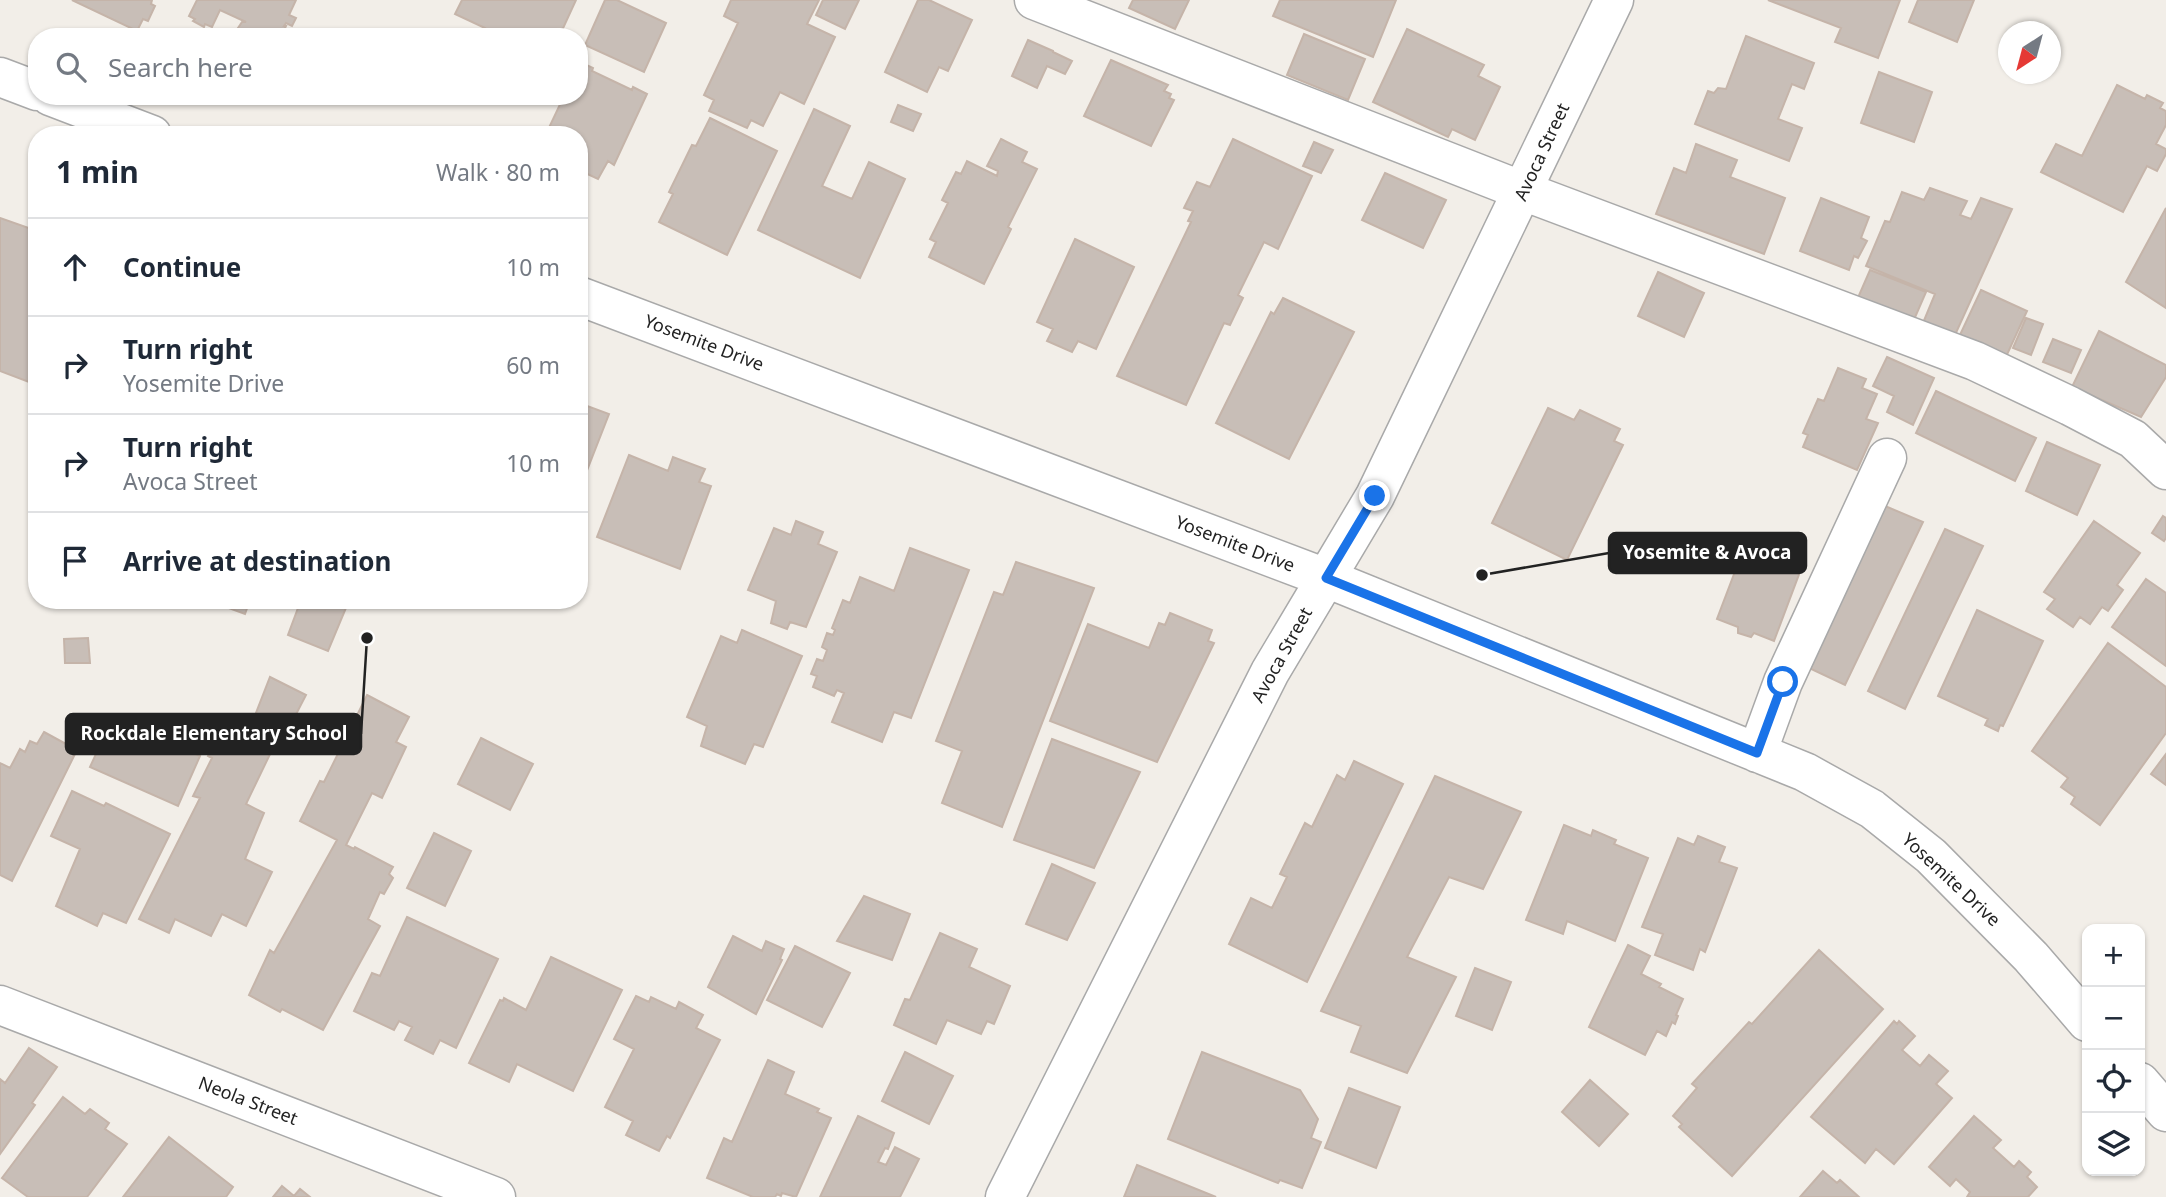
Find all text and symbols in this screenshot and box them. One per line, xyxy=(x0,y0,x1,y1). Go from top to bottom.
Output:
north arrow xyxy=(1998,21,2061,84)
search box xyxy=(28,28,588,105)
icon: search xyxy=(52,48,90,86)
text: Search here xyxy=(108,49,253,85)
street label: Avoca Street xyxy=(1508,98,1574,204)
text: 1 min xyxy=(56,151,139,192)
text: Walk · 80 m xyxy=(436,156,560,188)
icon: ahead xyxy=(56,248,94,286)
text: Continue xyxy=(123,249,241,285)
text: 10 m xyxy=(506,251,560,283)
street label: Yosemite Drive xyxy=(641,308,768,376)
text: Turn right xyxy=(123,331,253,367)
icon: right xyxy=(56,346,94,384)
text: 60 m xyxy=(506,349,560,381)
text: Yosemite Drive xyxy=(123,367,284,399)
text: Turn right xyxy=(123,429,253,465)
icon: right xyxy=(56,444,94,482)
text: 10 m xyxy=(506,447,560,479)
text: Avoca Street xyxy=(123,465,257,497)
route end xyxy=(1359,480,1390,511)
street label: Yosemite Drive xyxy=(1172,509,1299,577)
callout: Yosemite & Avoca xyxy=(1609,533,1806,573)
text: Yosemite & Avoca xyxy=(1623,539,1791,565)
icon: arrive xyxy=(56,542,94,580)
text: Arrive at destination xyxy=(123,543,392,579)
street label: Avoca Street xyxy=(1245,602,1317,706)
route start xyxy=(1767,666,1798,697)
callout: Rockdale Elementary School xyxy=(66,714,361,754)
text: Rockdale Elementary School xyxy=(80,720,348,746)
street label: Yosemite Drive xyxy=(1897,827,2006,931)
map controls xyxy=(2082,924,2145,1176)
button: + xyxy=(2082,924,2145,987)
button: − xyxy=(2082,987,2145,1050)
button: locate xyxy=(2082,1050,2145,1113)
street label: Neola Street xyxy=(195,1070,302,1130)
button: layers xyxy=(2082,1113,2145,1176)

